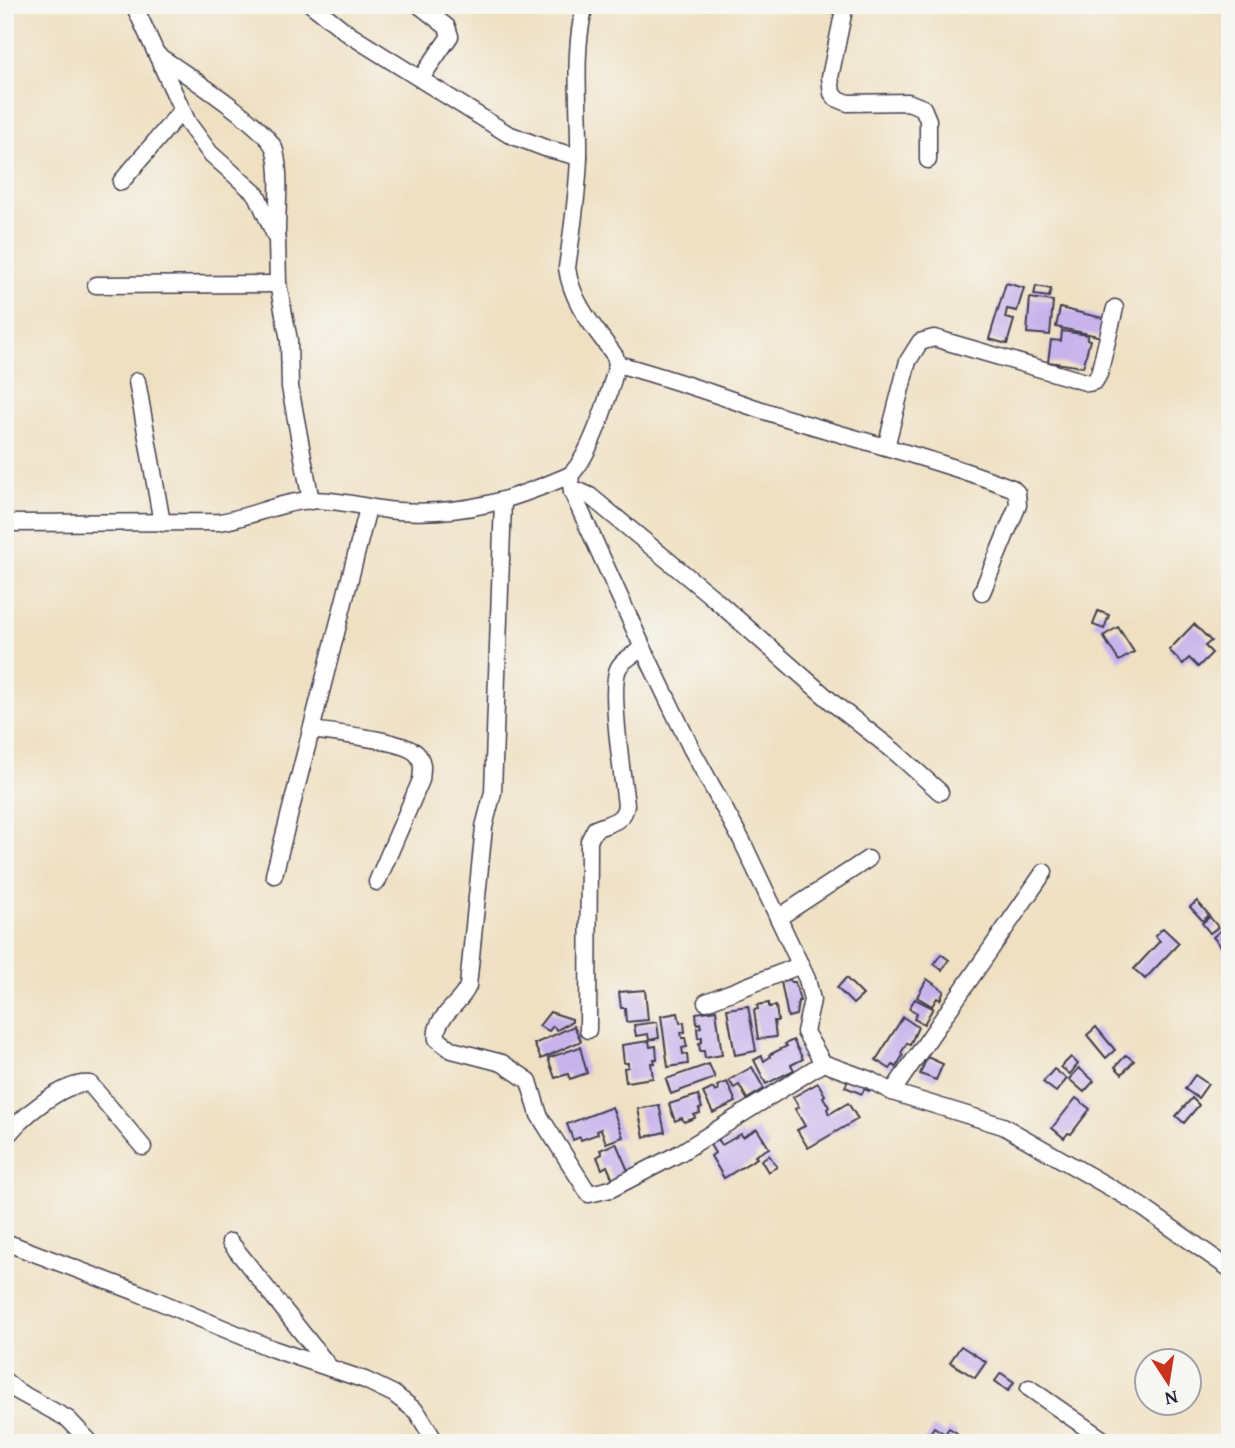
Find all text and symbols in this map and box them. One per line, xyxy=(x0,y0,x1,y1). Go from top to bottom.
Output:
north arrow xyxy=(1134,1346,1204,1416)
text: N xyxy=(1162,1384,1181,1414)

